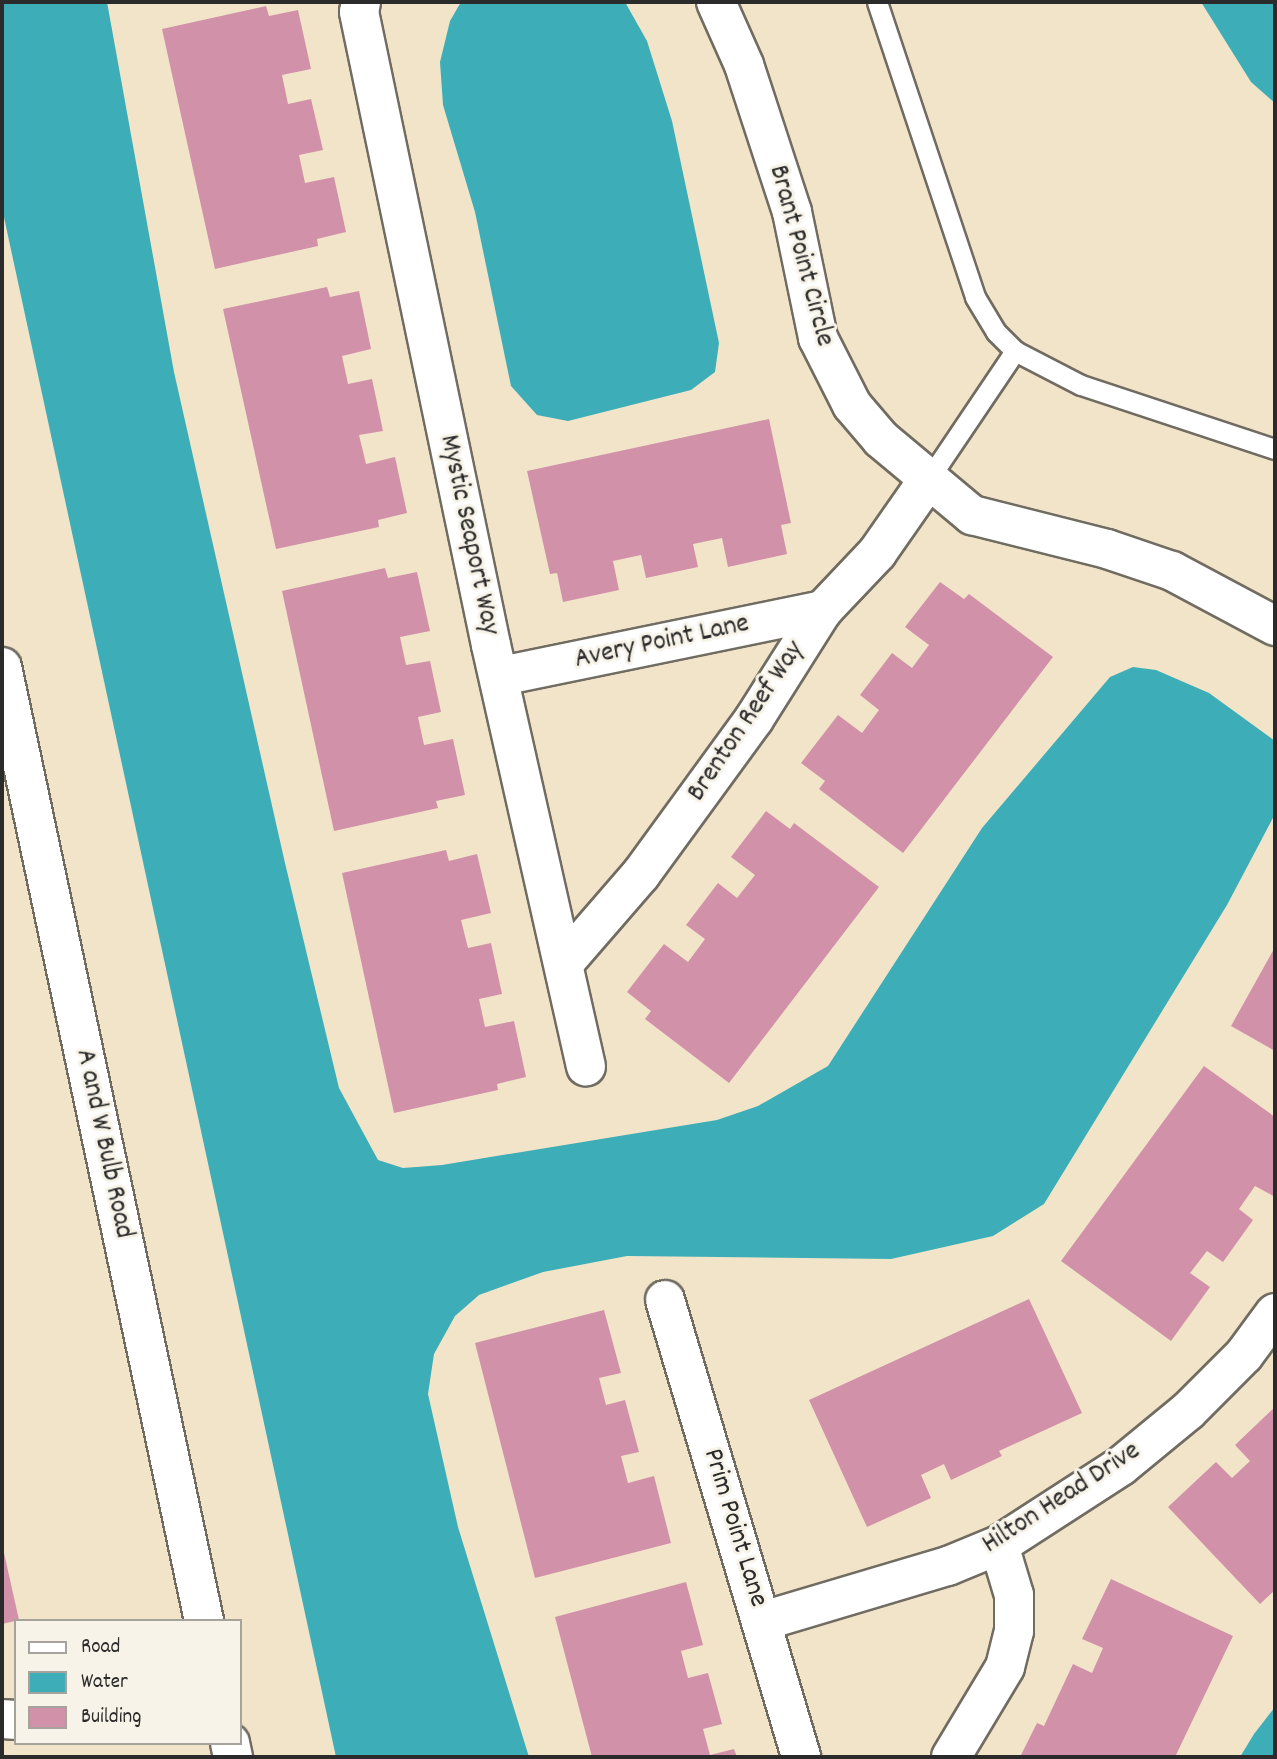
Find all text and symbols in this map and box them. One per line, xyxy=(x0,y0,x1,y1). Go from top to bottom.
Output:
street label: Brant Point Circle xyxy=(760,162,840,350)
street label: Mystic Seaport Way xyxy=(430,432,506,638)
street label: Avery Point Lane xyxy=(572,608,752,678)
street label: Brenton Reef Way xyxy=(681,635,813,809)
street label: A and W Bulb Road xyxy=(67,1046,139,1242)
street label: Hilton Head Drive xyxy=(977,1435,1147,1563)
street label: Prim Point Lane xyxy=(694,1445,774,1611)
legend xyxy=(14,1619,242,1745)
text: Road xyxy=(81,1633,120,1663)
text: Water xyxy=(81,1668,128,1698)
text: Building xyxy=(81,1703,141,1733)

